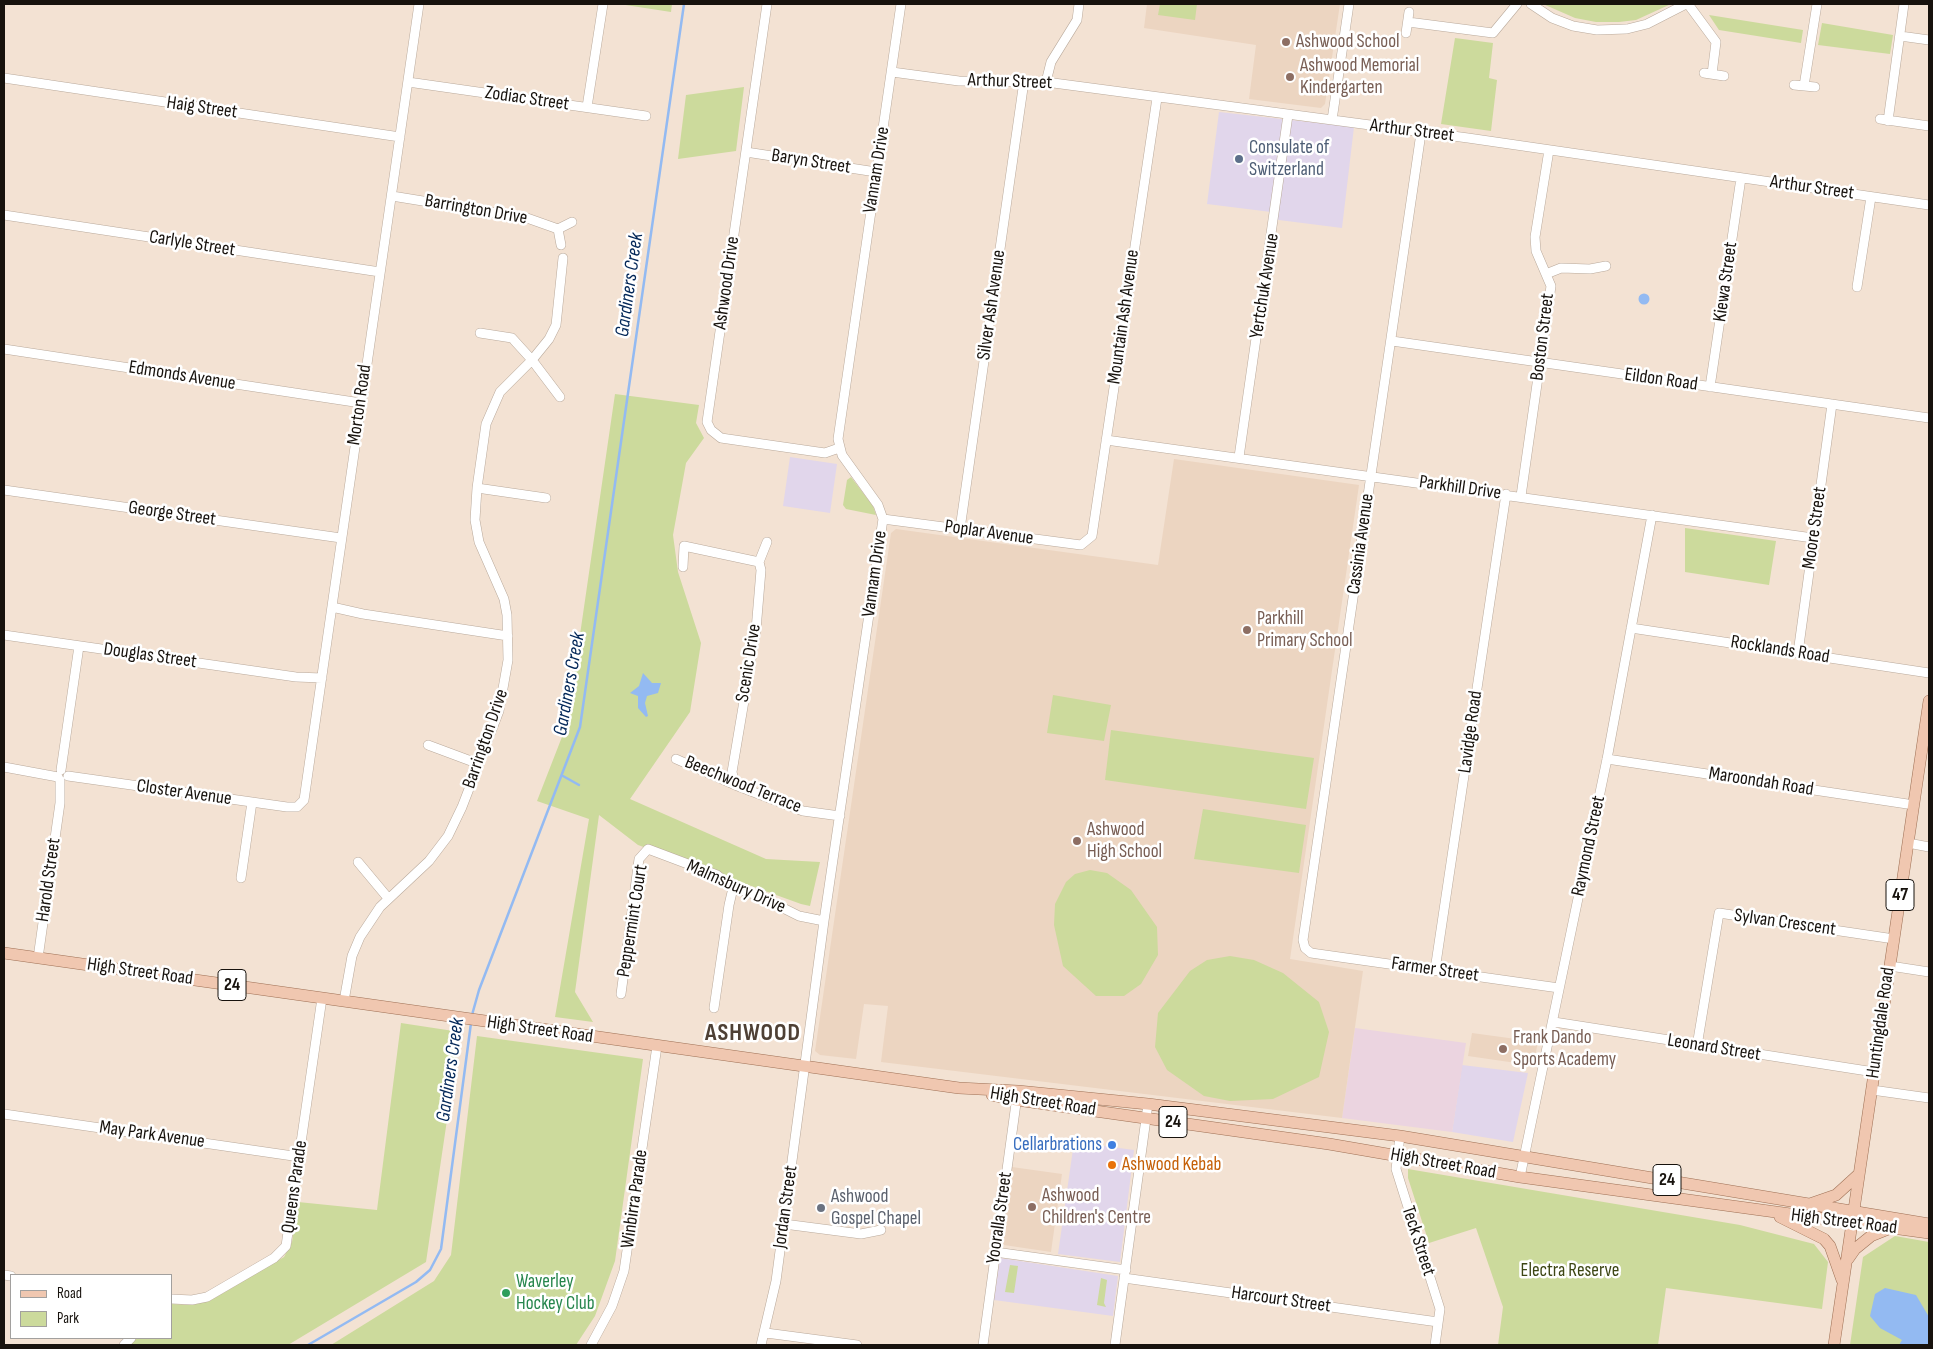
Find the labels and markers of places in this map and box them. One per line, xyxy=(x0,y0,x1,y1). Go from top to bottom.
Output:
place label: Ashwood School xyxy=(1296,31,1400,53)
marker: Ashwood School xyxy=(1280,36,1292,48)
place label: Ashwood Memorial Kindergarten xyxy=(1300,55,1419,99)
marker: Ashwood Memorial Kindergarten xyxy=(1284,71,1296,83)
place label: Consulate of Switzerland xyxy=(1249,137,1329,181)
marker: Consulate of Switzerland xyxy=(1233,153,1245,165)
place label: Parkhill Primary School xyxy=(1257,608,1353,652)
marker: Parkhill Primary School xyxy=(1241,624,1253,636)
place label: Ashwood High School xyxy=(1087,819,1162,863)
marker: Ashwood High School xyxy=(1071,835,1083,847)
place label: Frank Dando Sports Academy xyxy=(1513,1027,1616,1071)
marker: Frank Dando Sports Academy xyxy=(1497,1043,1509,1055)
place label: Cellarbrations xyxy=(1013,1134,1102,1156)
marker: Cellarbrations xyxy=(1106,1139,1118,1151)
place label: Ashwood Kebab xyxy=(1122,1154,1221,1176)
marker: Ashwood Kebab xyxy=(1106,1159,1118,1171)
place label: Ashwood Children's Centre xyxy=(1042,1185,1151,1229)
place label: Ashwood Gospel Chapel xyxy=(831,1186,921,1230)
marker: Ashwood Children's Centre xyxy=(1026,1201,1038,1213)
marker: Ashwood Gospel Chapel xyxy=(815,1202,827,1214)
place label: Waverley Hockey Club xyxy=(516,1271,595,1315)
marker: Waverley Hockey Club xyxy=(500,1287,512,1299)

